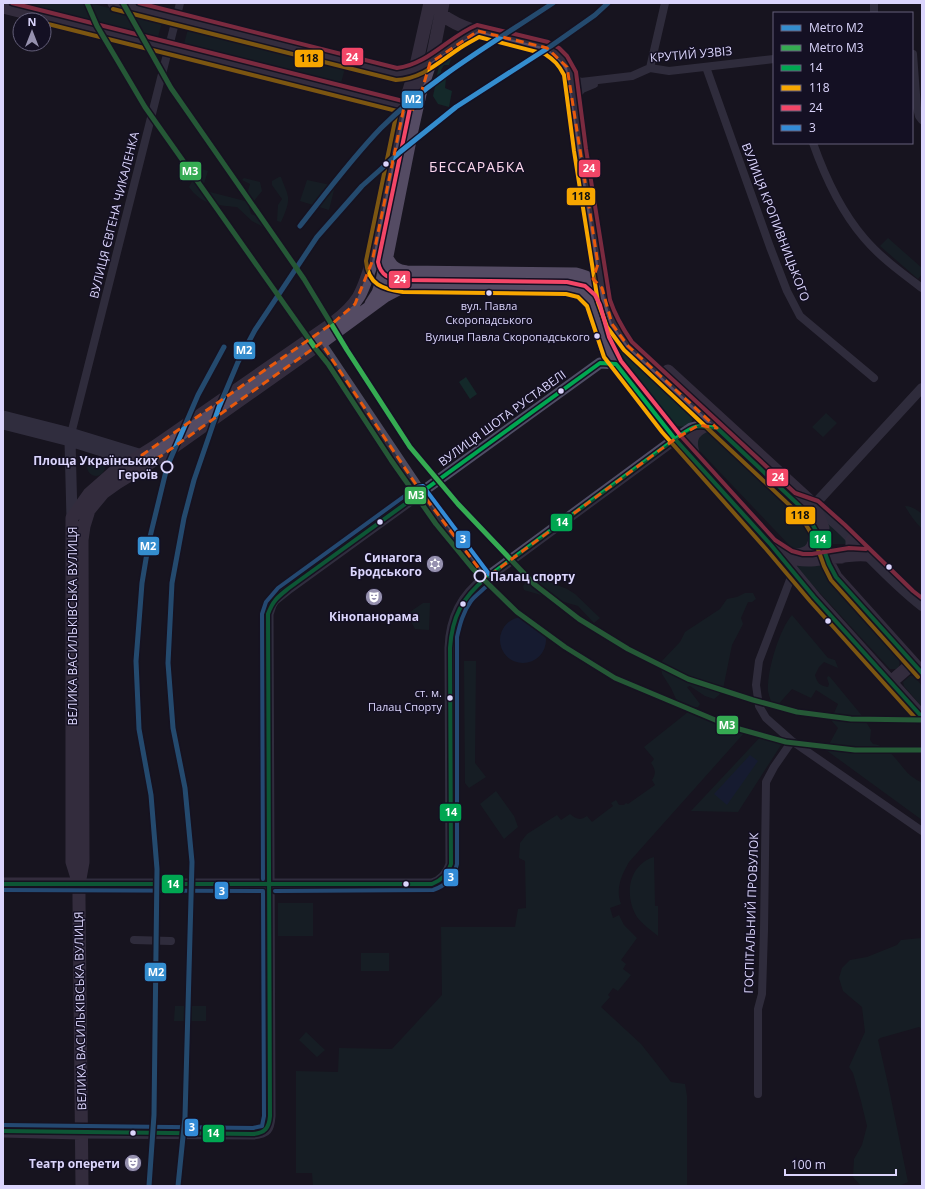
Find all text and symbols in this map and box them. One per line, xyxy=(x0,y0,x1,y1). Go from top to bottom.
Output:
north arrow xyxy=(12,12,52,52)
legend xyxy=(773,12,913,144)
text: N xyxy=(28,14,36,29)
text: Metro M2 xyxy=(809,19,864,36)
text: Metro M3 xyxy=(809,39,864,56)
street label: КРУТИЙ УЗВІЗ xyxy=(649,42,733,66)
line badge: 24 xyxy=(341,47,364,66)
line badge: 118 xyxy=(294,49,324,68)
text: 24 xyxy=(346,49,359,64)
text: 118 xyxy=(300,50,318,65)
text: 14 xyxy=(809,59,823,76)
text: 118 xyxy=(809,79,830,96)
line badge: M2 xyxy=(401,90,424,109)
text: M2 xyxy=(405,91,421,106)
text: 24 xyxy=(809,99,823,116)
text: 3 xyxy=(809,119,816,136)
street label: ВУЛИЦЯ ЄВГЕНА ЧИКАЛЕНКА xyxy=(85,129,143,300)
street label: ВУЛИЦЯ КРОПИВНИЦЬКОГО xyxy=(738,140,814,304)
district label: БЕССАРАБКА xyxy=(429,157,525,176)
unlabelled marker xyxy=(381,159,391,169)
line badge: 24 xyxy=(578,159,601,178)
text: 24 xyxy=(583,160,596,175)
line badge: M3 xyxy=(179,161,202,181)
text: M3 xyxy=(182,163,198,178)
line badge: 118 xyxy=(566,187,596,206)
text: 118 xyxy=(572,188,590,203)
line badge: 24 xyxy=(388,270,411,289)
text: 24 xyxy=(394,271,407,286)
marker: вул. Павла Скоропадського xyxy=(484,288,494,298)
place label: вул. Павла Скоропадського xyxy=(445,298,533,327)
place label: Вулиця Павла Скоропадського xyxy=(425,329,590,344)
marker: Вулиця Павла Скоропадського xyxy=(592,331,602,341)
line badge: M2 xyxy=(233,341,256,360)
text: M2 xyxy=(236,342,252,357)
street label: ВУЛИЦЯ ШОТА РУСТАВЕЛІ xyxy=(435,366,569,470)
unlabelled marker xyxy=(556,386,566,396)
place label: Площа Українських Героїв xyxy=(33,452,158,483)
marker: Площа Українських Героїв xyxy=(160,460,174,474)
line badge: 24 xyxy=(766,468,789,487)
text: 24 xyxy=(772,469,785,484)
line badge: M3 xyxy=(404,486,427,505)
text: M3 xyxy=(408,487,424,502)
line badge: 118 xyxy=(785,506,816,525)
text: 118 xyxy=(791,507,809,522)
line badge: 14 xyxy=(550,513,573,532)
text: 14 xyxy=(556,514,569,529)
unlabelled marker xyxy=(375,517,385,527)
street label: ВЕЛИКА ВАСИЛЬКІВСЬКА ВУЛИЦЯ xyxy=(64,527,81,725)
line badge: 3 xyxy=(455,530,471,549)
line badge: 14 xyxy=(809,530,832,549)
text: 3 xyxy=(460,531,466,546)
text: 14 xyxy=(814,531,827,546)
line badge: M2 xyxy=(137,536,160,556)
text: M2 xyxy=(140,538,156,553)
place label: Синагога Бродського xyxy=(350,549,422,580)
synagogue icon: Синагога Бродського xyxy=(425,554,445,574)
unlabelled marker xyxy=(884,562,894,572)
place label: Палац спорту xyxy=(490,568,575,585)
marker: Палац спорту xyxy=(473,569,487,583)
theatre icon: Кінопанорама xyxy=(364,587,384,607)
unlabelled marker xyxy=(458,599,468,609)
place label: Кінопанорама xyxy=(329,608,419,625)
unlabelled marker xyxy=(823,616,833,626)
place label: ст. м. Палац Спорту xyxy=(368,685,442,714)
marker: ст. м. Палац Спорту xyxy=(445,693,455,703)
line badge: M3 xyxy=(716,715,739,735)
text: M3 xyxy=(719,717,735,732)
line badge: 14 xyxy=(439,803,462,822)
text: 14 xyxy=(445,804,458,819)
street label: ГОСПІТАЛЬНИЙ ПРОВУЛОК xyxy=(740,831,762,994)
line badge: 3 xyxy=(443,868,459,887)
text: 3 xyxy=(448,869,454,884)
line badge: 14 xyxy=(161,874,184,894)
text: 14 xyxy=(167,876,180,891)
unlabelled marker xyxy=(401,879,411,889)
line badge: 3 xyxy=(214,881,229,900)
text: 3 xyxy=(219,883,225,898)
street label: ВЕЛИКА ВАСИЛЬКІВСЬКА ВУЛИЦЯ xyxy=(70,911,90,1111)
line badge: M2 xyxy=(144,962,167,982)
text: M2 xyxy=(148,964,164,979)
line badge: 3 xyxy=(184,1118,199,1137)
text: 3 xyxy=(189,1119,195,1134)
line badge: 14 xyxy=(202,1124,225,1143)
text: 14 xyxy=(207,1125,220,1140)
unlabelled marker xyxy=(128,1128,138,1138)
scale bar xyxy=(785,1151,896,1177)
theatre icon: Театр оперети xyxy=(123,1153,143,1173)
place label: Театр оперети xyxy=(29,1155,120,1172)
text: 100 m xyxy=(791,1156,826,1173)

